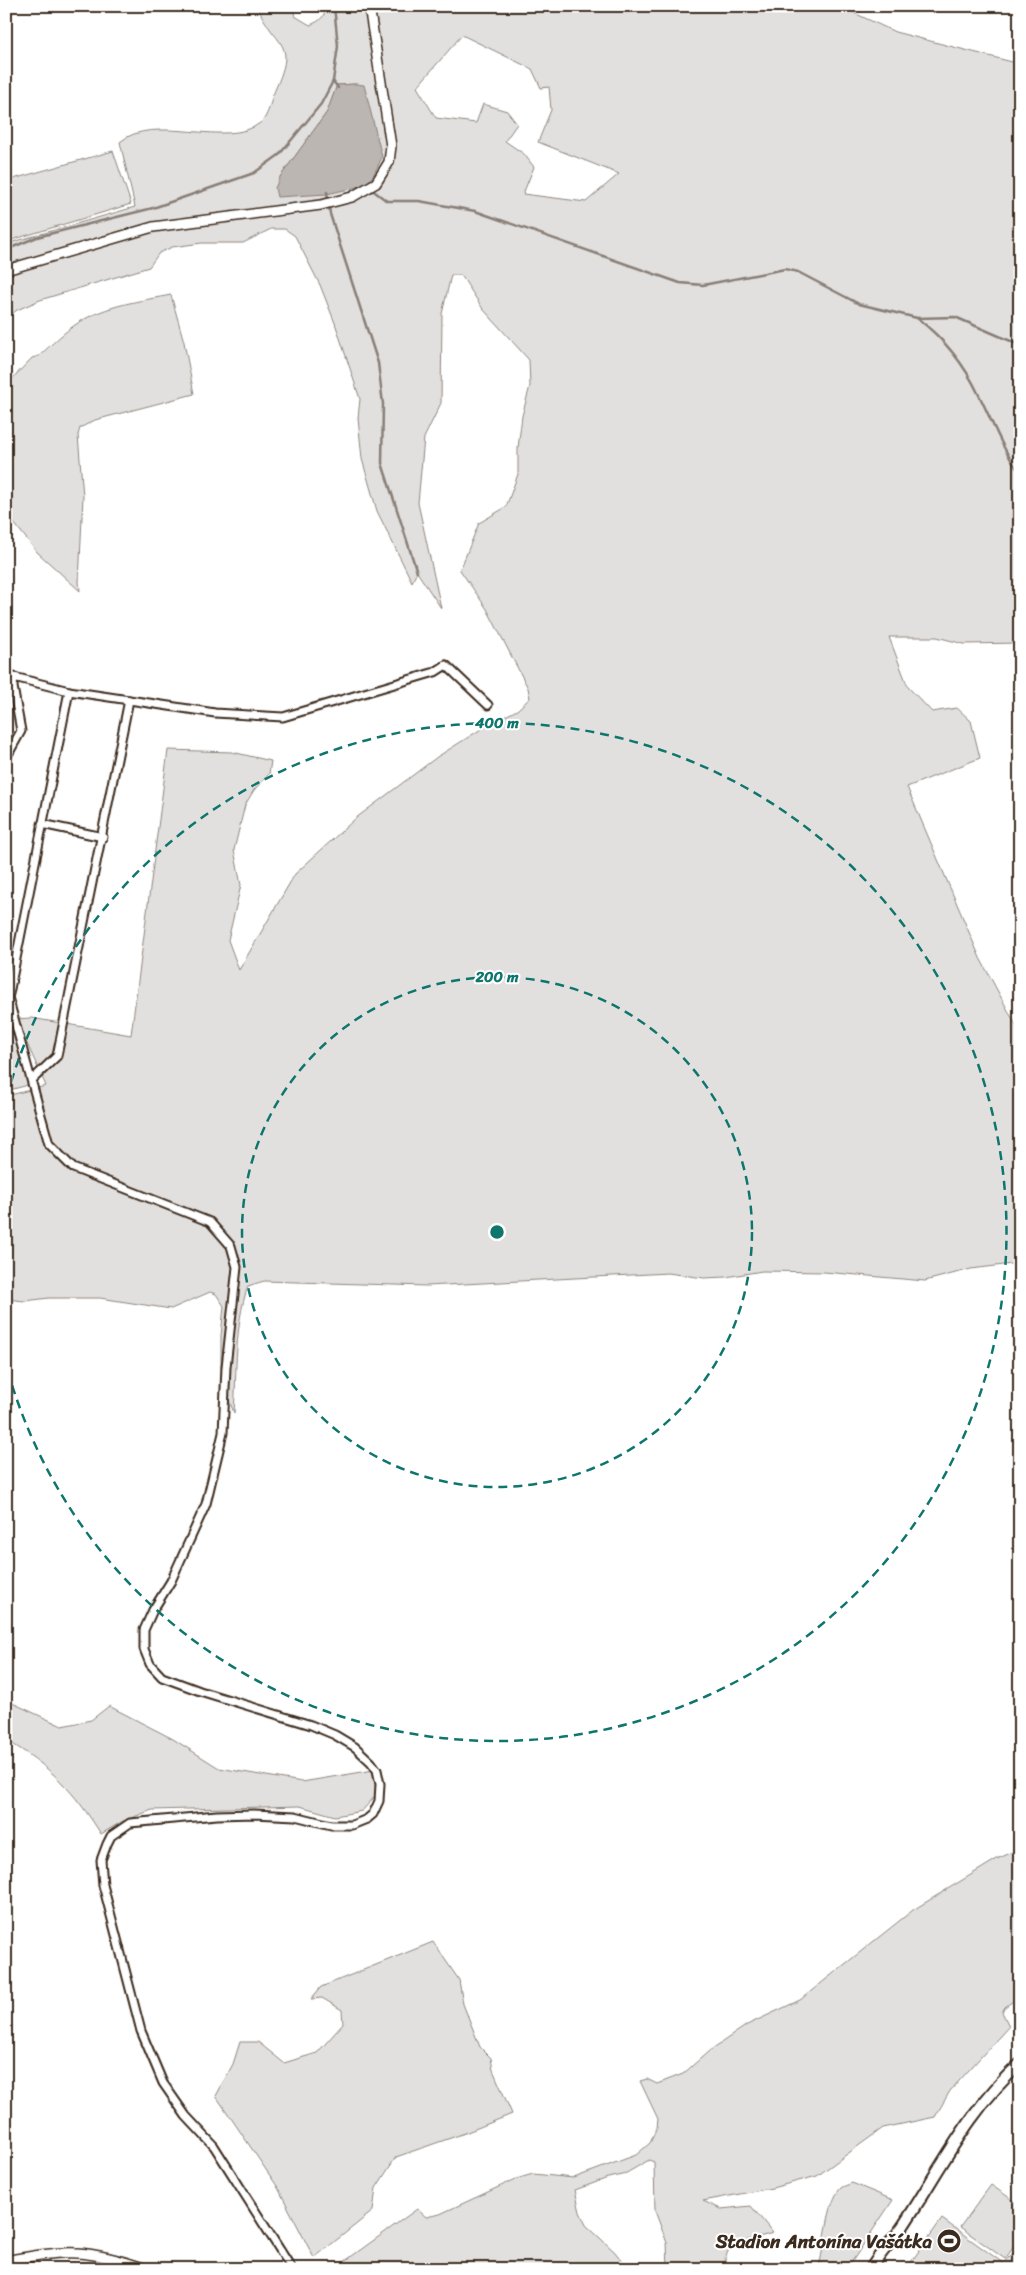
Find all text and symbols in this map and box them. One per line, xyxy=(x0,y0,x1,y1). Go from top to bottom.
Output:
text: 400 m xyxy=(474,710,519,736)
text: 200 m xyxy=(474,964,519,990)
centre of rings xyxy=(488,1223,506,1241)
place label: Stadion Antonína Vašátka xyxy=(715,2225,932,2258)
sports icon: Stadion Antonína Vašátka xyxy=(936,2228,962,2254)

